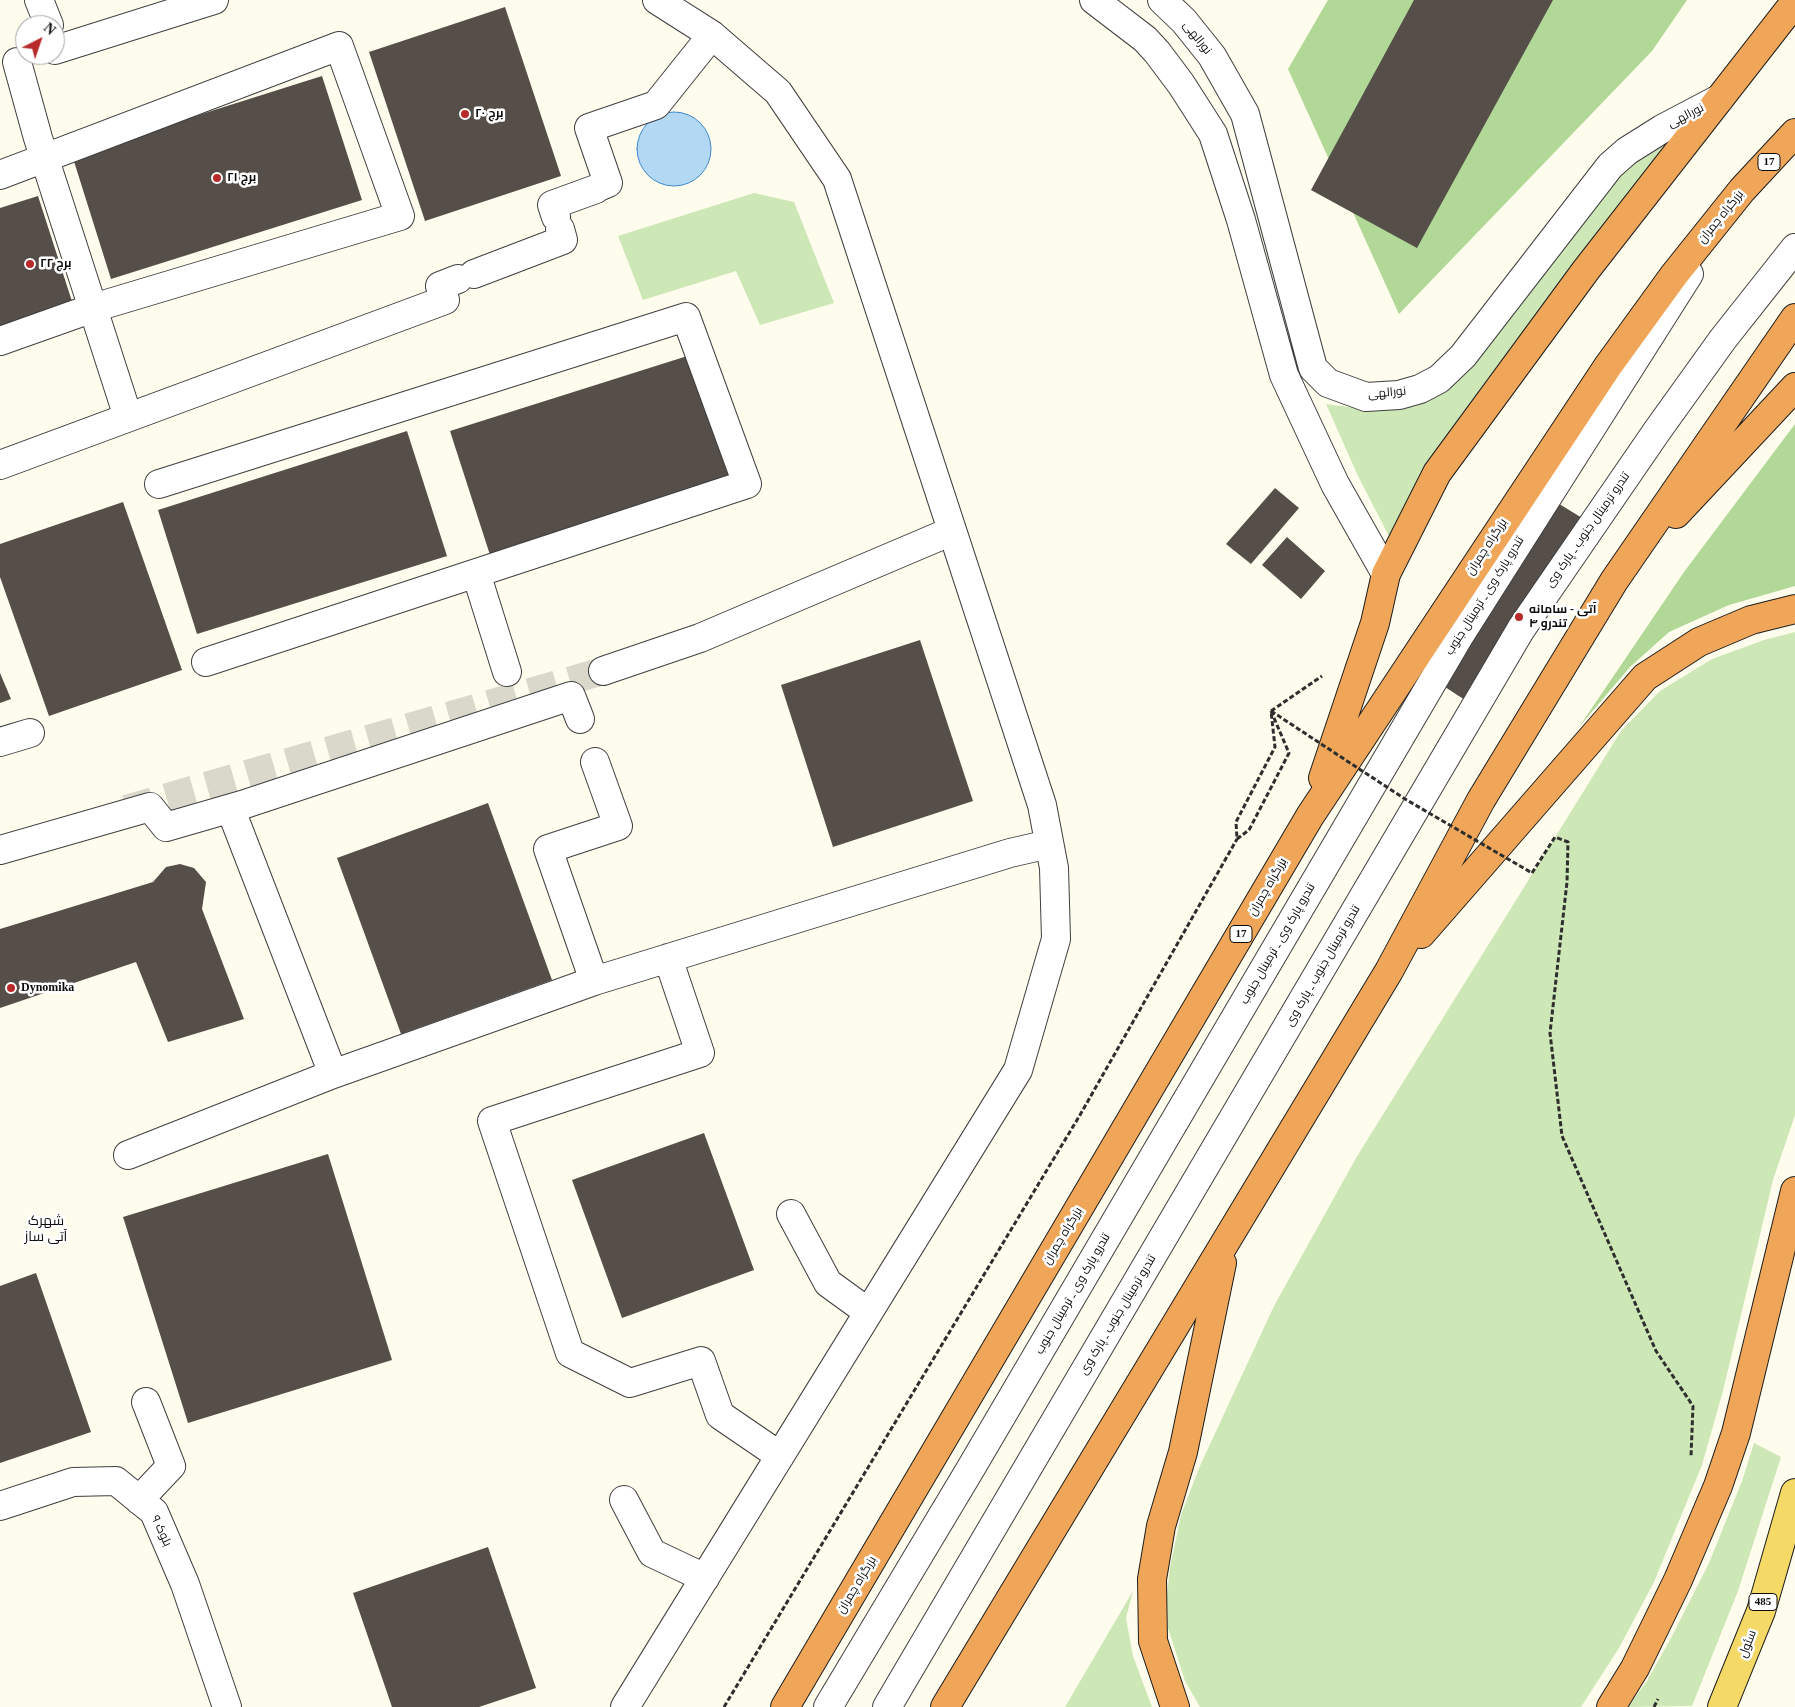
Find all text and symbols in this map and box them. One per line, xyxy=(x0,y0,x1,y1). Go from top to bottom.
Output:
north arrow xyxy=(15,15,65,65)
street label: نورالهی xyxy=(1180,18,1214,58)
text: N xyxy=(41,20,58,38)
street label: نورالهی xyxy=(1666,101,1706,131)
place label: برج ۲۰ xyxy=(475,107,504,121)
marker: برج ۲۰ xyxy=(459,108,471,120)
road number: 17 xyxy=(1758,154,1780,170)
place label: برج ۲۱ xyxy=(227,171,256,185)
marker: برج ۲۱ xyxy=(211,172,223,184)
street label: بزرگراه چمران xyxy=(1695,187,1747,247)
place label: برج ۲۲ xyxy=(40,257,72,271)
marker: برج ۲۲ xyxy=(24,258,36,270)
street label: نورالهی xyxy=(1367,384,1407,402)
street label: تندرو ترمینال جنوب ـ پارک وی xyxy=(1543,470,1633,590)
street label: بزرگراه چمران xyxy=(1463,516,1511,578)
street label: تندرو پارک وی ـ ترمینال جنوب xyxy=(1443,534,1527,658)
place label: آتی - سامانه ۴ تندرو xyxy=(1529,603,1596,631)
marker: آتی - سامانه ۴ تندرو xyxy=(1513,611,1525,623)
street label: بزرگراه چمران xyxy=(1246,855,1290,919)
street label: تندرو پارک وی ـ ترمینال جنوب xyxy=(1237,881,1319,1007)
street label: تندرو ترمینال جنوب ـ پارک وی xyxy=(1282,903,1364,1029)
road number: 17 xyxy=(1230,926,1252,942)
place label: Dynomika xyxy=(21,981,74,995)
marker: Dynomika xyxy=(5,982,17,994)
street label: بزرگراه چمران xyxy=(1040,1205,1086,1267)
district label: شهرک آتی ساز xyxy=(25,1213,67,1246)
street label: تندرو پارک وی ـ ترمینال جنوب xyxy=(1032,1231,1114,1357)
street label: تندرو ترمینال جنوب ـ پارک وی xyxy=(1077,1253,1159,1377)
street label: بلوک ۹ xyxy=(148,1513,174,1549)
street label: بزرگراه چمران xyxy=(834,1554,880,1616)
road number: 485 xyxy=(1749,1594,1777,1610)
street label: سئول xyxy=(1736,1628,1760,1660)

